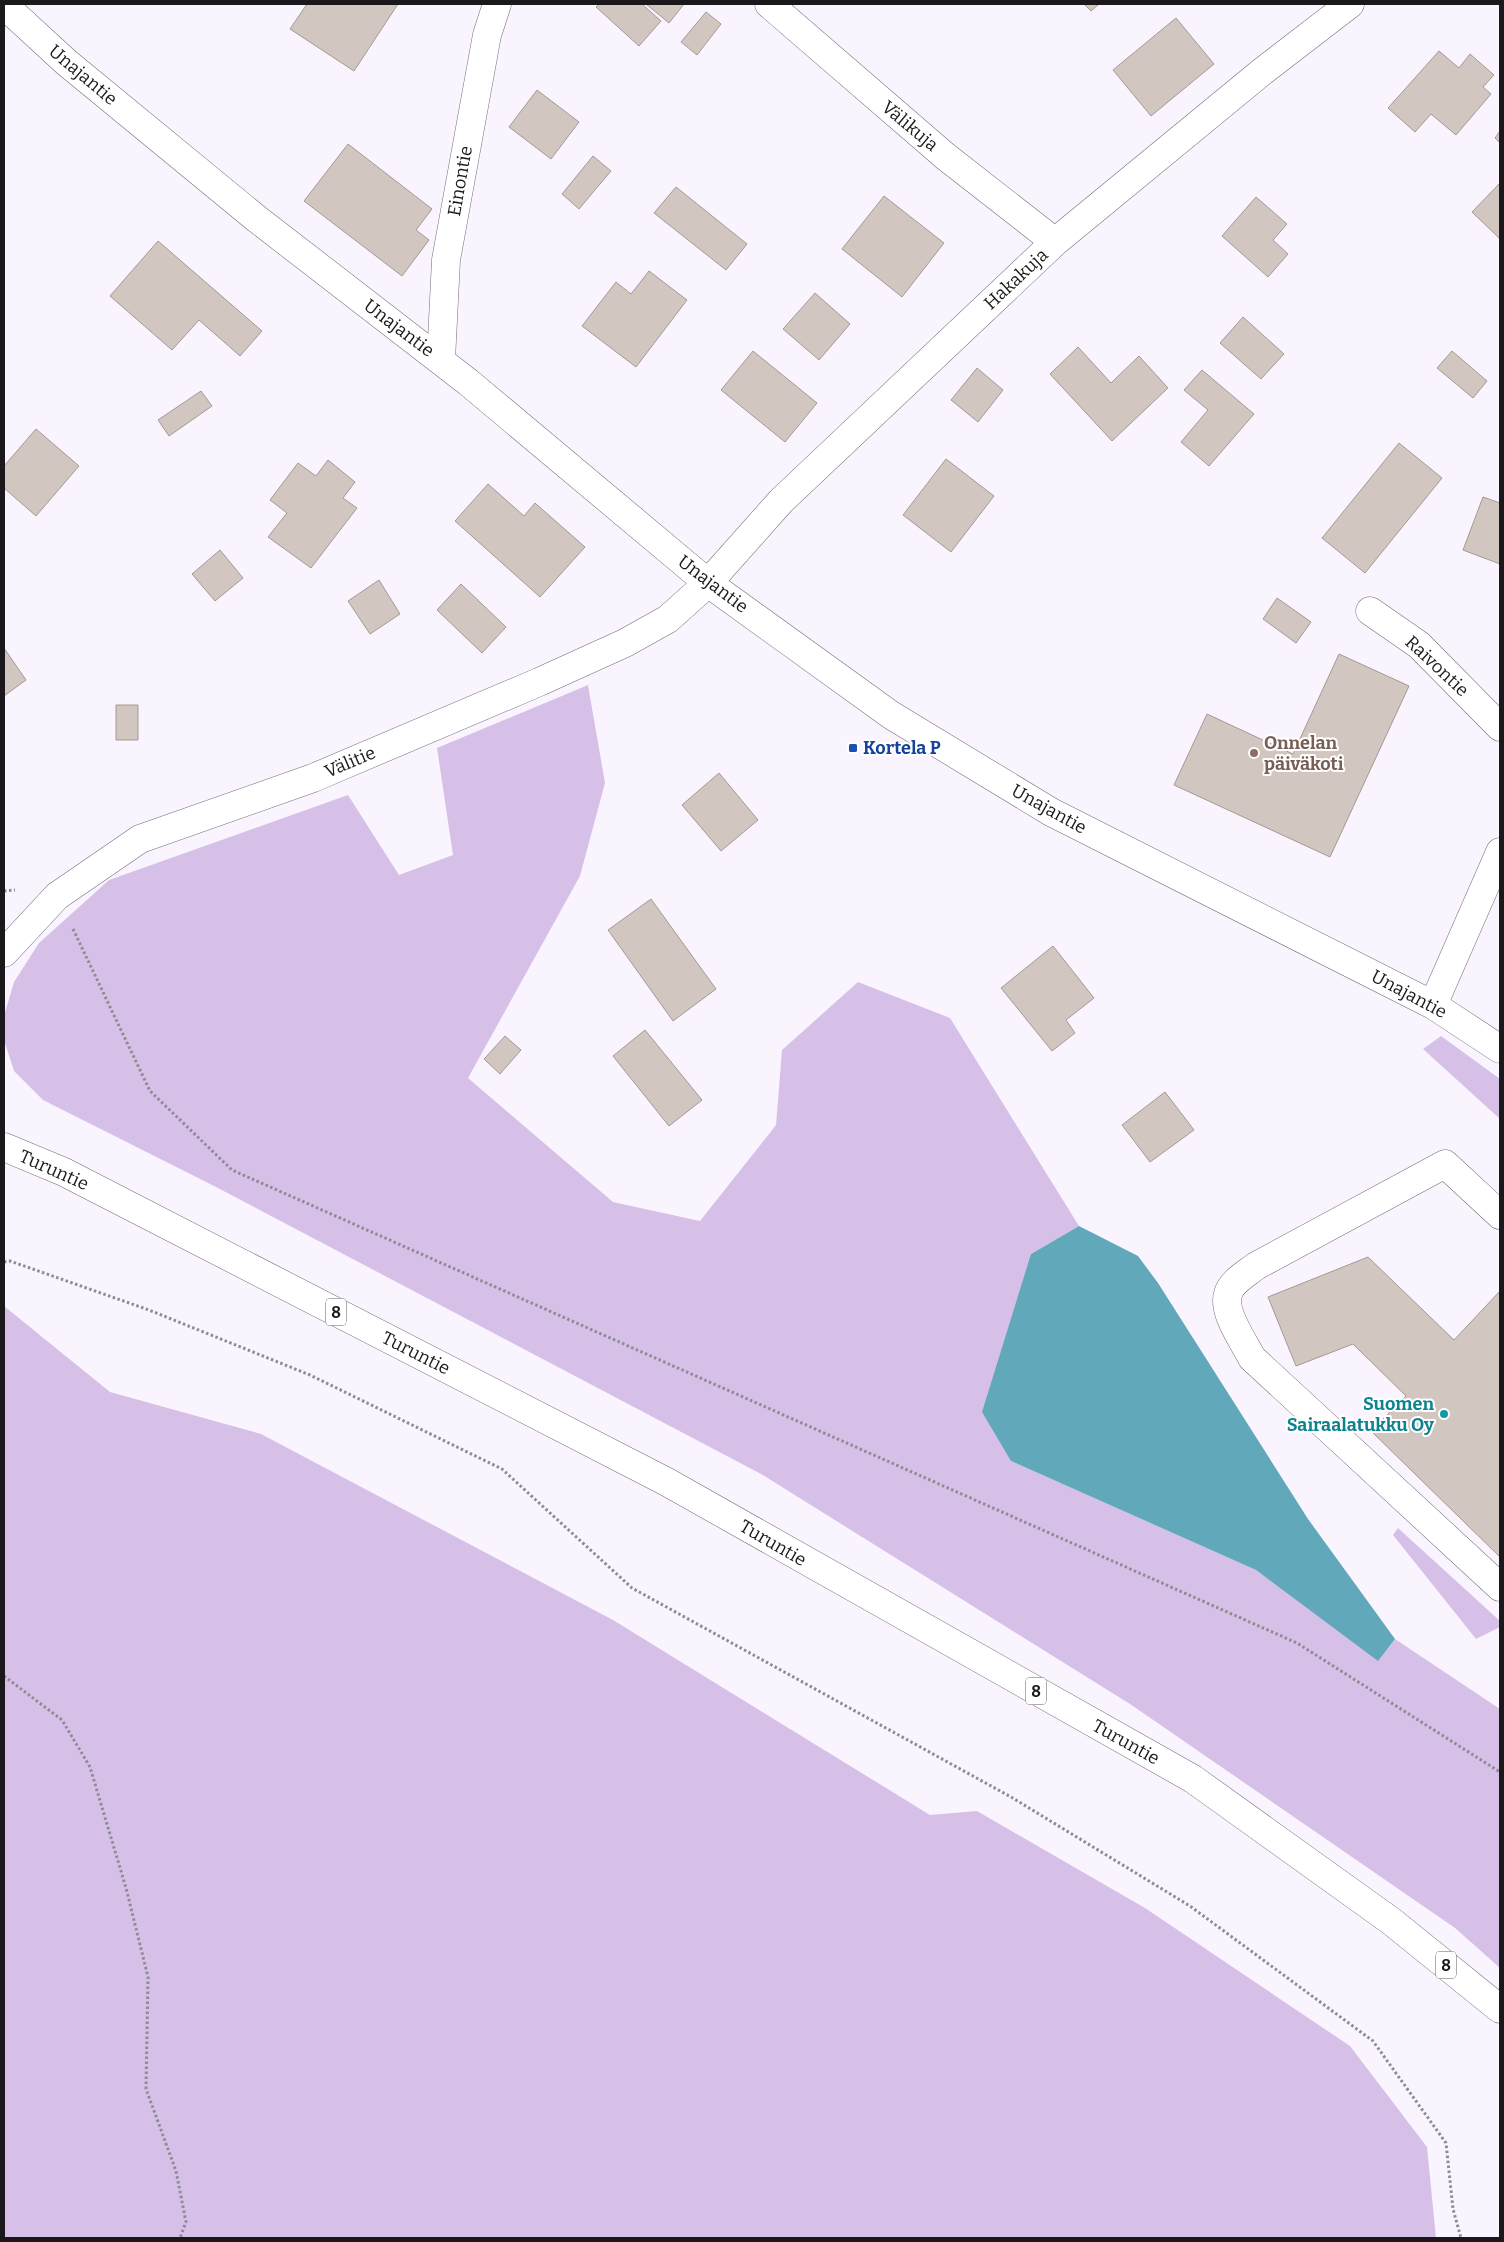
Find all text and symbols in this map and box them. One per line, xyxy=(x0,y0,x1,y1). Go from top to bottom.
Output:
street label: Unajantie xyxy=(44,40,122,110)
street label: Välikuja xyxy=(877,96,943,156)
street label: Einontie xyxy=(443,144,477,218)
street label: Hakakuja xyxy=(980,244,1053,314)
street label: Unajantie xyxy=(359,294,439,362)
street label: Unajantie xyxy=(673,550,753,618)
street label: Raivontie xyxy=(1401,631,1473,701)
place label: Onnelan päiväkoti xyxy=(1264,732,1344,775)
place label: Kortela P xyxy=(863,737,941,759)
street label: Välitie xyxy=(321,742,379,782)
marker: Kortela P xyxy=(847,742,859,754)
marker: Onnelan päiväkoti xyxy=(1248,747,1260,759)
street label: Unajantie xyxy=(1008,779,1090,839)
street label: Unajantie xyxy=(1367,965,1451,1023)
street label: Turuntie xyxy=(16,1145,92,1195)
road number: 8 xyxy=(326,1298,346,1325)
street label: Turuntie xyxy=(378,1327,454,1379)
place label: Suomen Sairaalatukku Oy xyxy=(1287,1393,1435,1436)
marker: Suomen Sairaalatukku Oy xyxy=(1438,1408,1450,1420)
street label: Turuntie xyxy=(736,1515,810,1571)
road number: 8 xyxy=(1026,1678,1046,1704)
street label: Turuntie xyxy=(1089,1715,1163,1769)
road number: 8 xyxy=(1436,1952,1456,1978)

